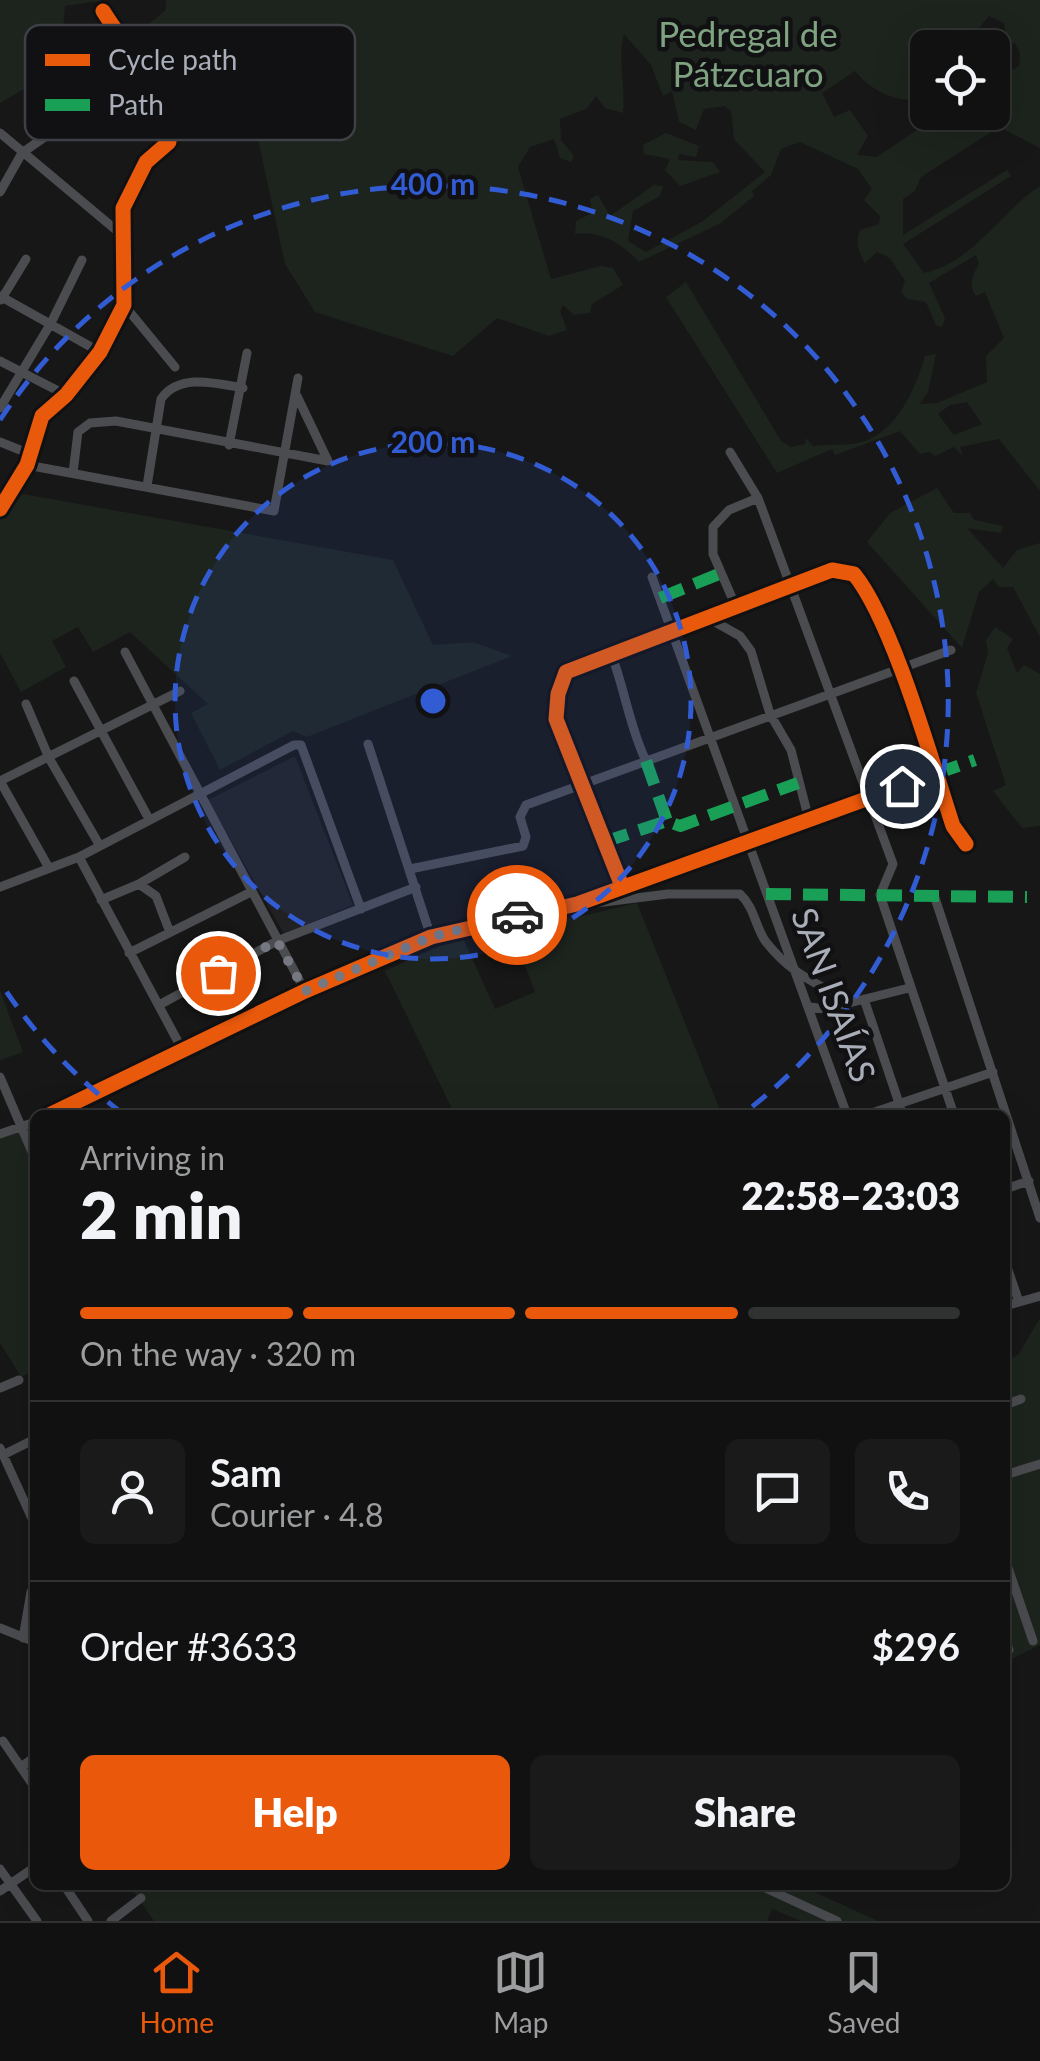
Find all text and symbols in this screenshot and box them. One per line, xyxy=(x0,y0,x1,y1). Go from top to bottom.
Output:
park label: Pedregal de Pátzcuaro xyxy=(658,12,838,94)
legend xyxy=(25,25,355,140)
map controls xyxy=(910,30,1010,130)
button: locate xyxy=(910,30,1010,130)
text: Cycle path xyxy=(108,42,237,76)
text: Path xyxy=(108,87,164,121)
text: 400 m xyxy=(391,165,475,201)
text: 200 m xyxy=(391,423,475,459)
centre of rings xyxy=(415,683,451,719)
pin xyxy=(860,744,945,829)
icon: home xyxy=(875,759,930,814)
courier xyxy=(467,865,567,965)
icon: car xyxy=(490,888,545,943)
street label: SAN ISAÍAS xyxy=(784,901,886,1087)
pin xyxy=(176,931,261,1016)
icon: bag xyxy=(191,946,246,1001)
text: Arriving in xyxy=(80,1138,225,1177)
text: 22:58–23:03 xyxy=(741,1172,960,1218)
text: 2 min xyxy=(80,1175,242,1253)
text: On the way · 320 m xyxy=(80,1334,356,1373)
button: person xyxy=(80,1439,185,1544)
button: chat xyxy=(725,1439,830,1544)
button: phone xyxy=(855,1439,960,1544)
text: Sam xyxy=(210,1449,282,1495)
text: Courier · 4.8 xyxy=(210,1495,384,1534)
text: Order #3633 xyxy=(80,1623,297,1669)
text: $296 xyxy=(872,1623,960,1669)
button: Help xyxy=(80,1755,510,1870)
button: Share xyxy=(530,1755,960,1870)
tab: Home xyxy=(140,1945,214,2039)
tab: Map xyxy=(493,1945,548,2039)
tab: Saved xyxy=(827,1945,900,2039)

